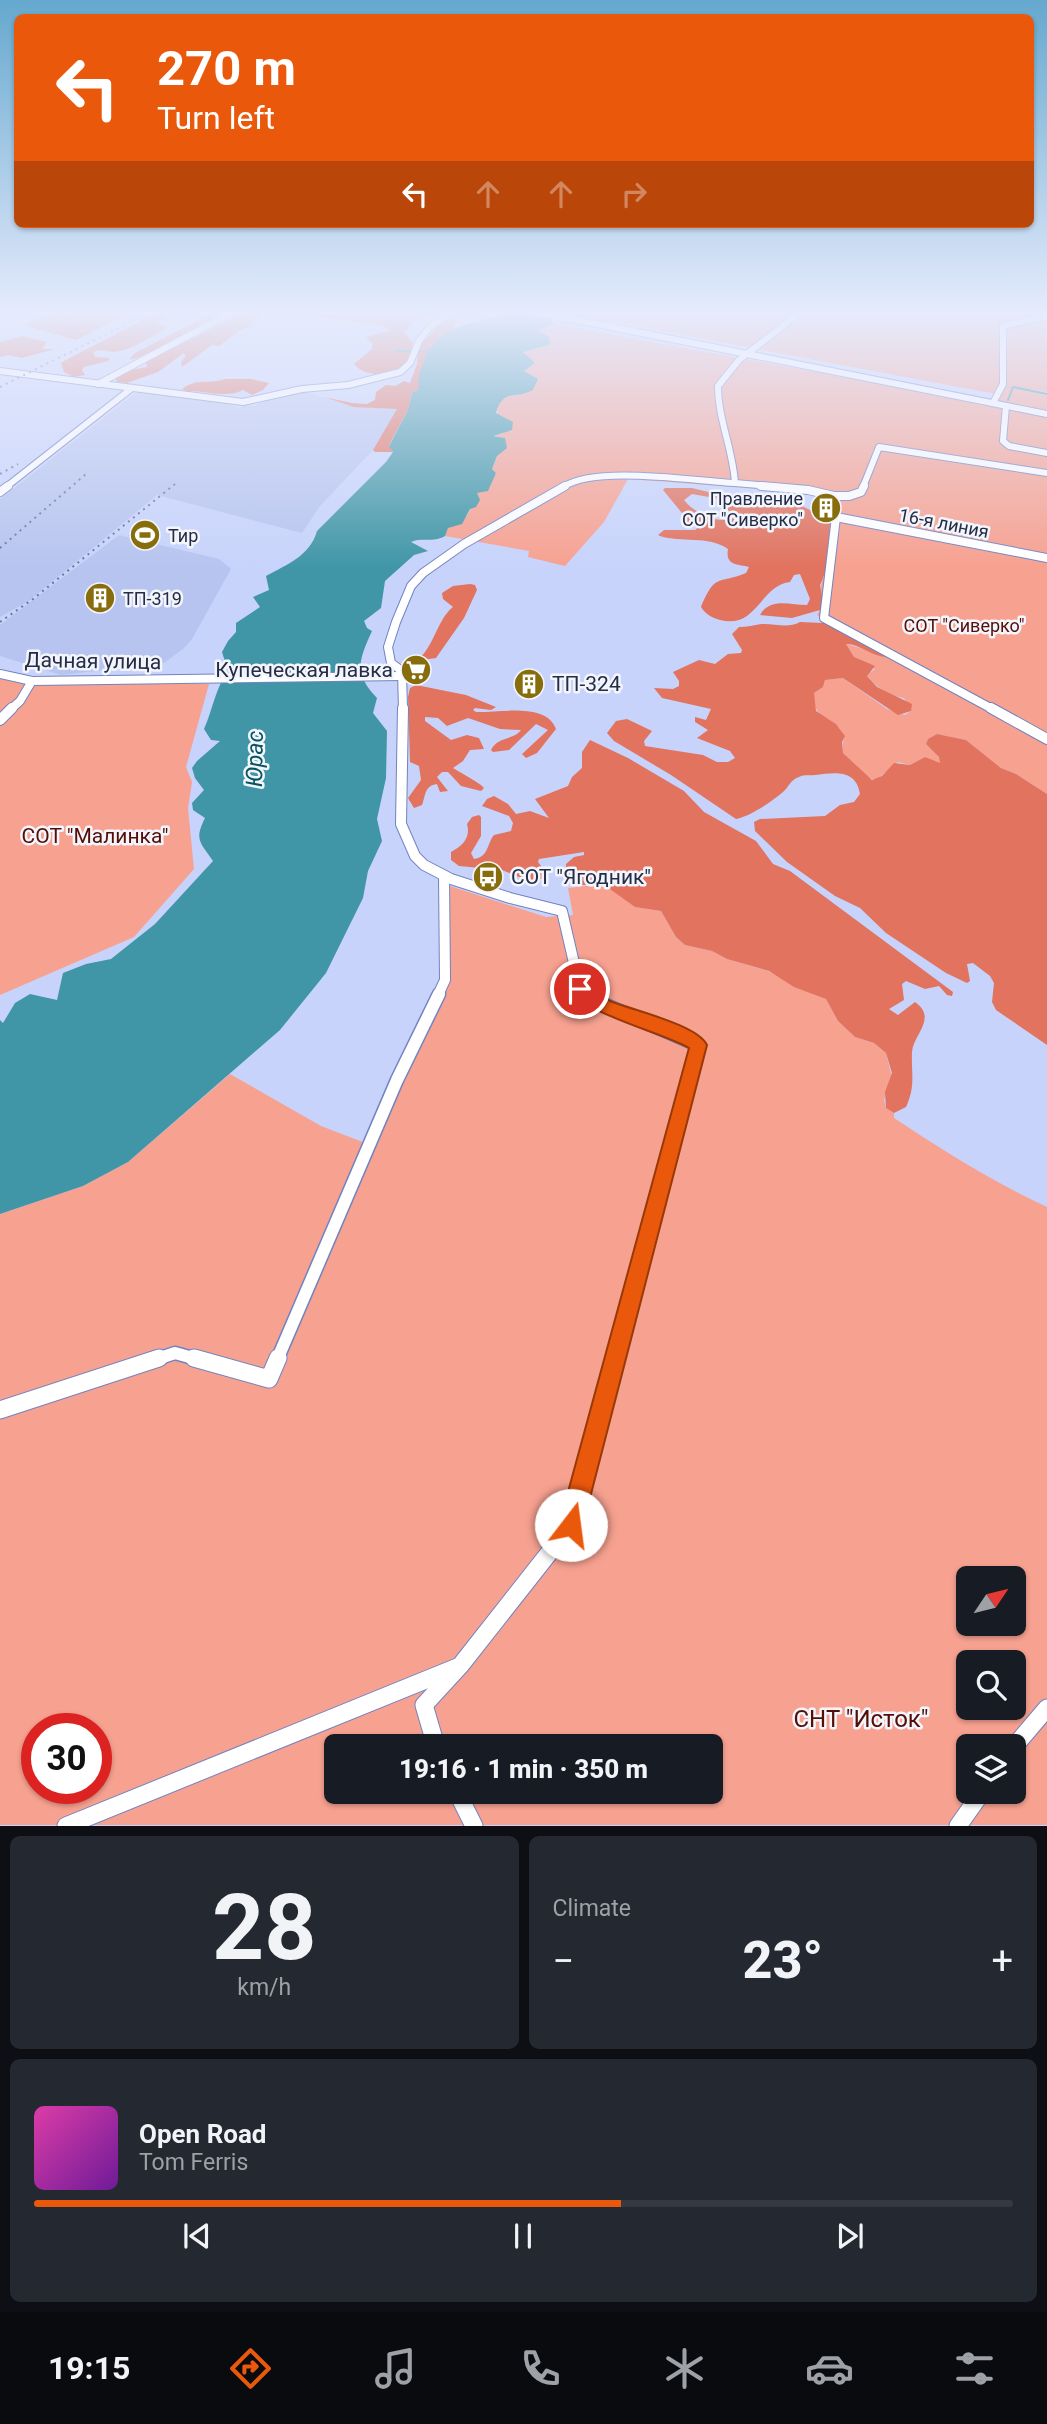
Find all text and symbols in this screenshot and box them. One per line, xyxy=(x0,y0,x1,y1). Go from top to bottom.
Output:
text: 270 m xyxy=(157,40,296,97)
icon: left xyxy=(42,42,133,133)
text: Turn left xyxy=(157,99,275,137)
icon: left xyxy=(396,175,434,213)
icon: ahead xyxy=(469,175,507,213)
icon: ahead xyxy=(542,175,580,213)
icon: right xyxy=(615,175,653,213)
place label: Правление СОТ "Сиверко" xyxy=(682,488,803,530)
building icon: Правление СОТ "Сиверко" xyxy=(809,491,843,525)
street label: 16-я линия xyxy=(897,504,991,542)
sports icon: Тир xyxy=(128,518,162,552)
place label: Тир xyxy=(168,525,198,546)
building icon: ТП-319 xyxy=(83,581,117,615)
place label: ТП-319 xyxy=(123,588,182,609)
park label: СОТ "Сиверко" xyxy=(904,615,1024,636)
street label: Дачная улица xyxy=(25,648,161,674)
supermarket icon: Купеческая лавка xyxy=(399,653,433,687)
place label: Купеческая лавка xyxy=(215,658,393,682)
building icon: ТП-324 xyxy=(512,667,546,701)
place label: ТП-324 xyxy=(552,672,621,696)
water label: Юрас xyxy=(241,730,269,787)
park label: СОТ "Малинка" xyxy=(22,824,168,848)
bus stop icon: СОТ "Ягодник" xyxy=(471,860,505,894)
place label: СОТ "Ягодник" xyxy=(511,865,651,889)
pin xyxy=(550,959,610,1019)
icon: arrive xyxy=(561,970,599,1008)
position arrow xyxy=(534,1488,608,1562)
north arrow xyxy=(956,1566,1026,1636)
map controls xyxy=(956,1566,1026,1804)
button: search xyxy=(956,1650,1026,1720)
park label: СНТ "Исток" xyxy=(794,1705,928,1733)
speed limit sign: 30 xyxy=(21,1713,112,1804)
button: layers xyxy=(956,1734,1026,1804)
text: 19:16 · 1 min · 350 m xyxy=(399,1754,648,1784)
text: 28 xyxy=(212,1875,316,1981)
text: Climate xyxy=(553,1895,631,1922)
text: 23° xyxy=(743,1930,823,1991)
text: − xyxy=(553,1939,574,1983)
text: + xyxy=(991,1939,1013,1983)
text: km/h xyxy=(237,1974,291,2001)
text: Open Road xyxy=(139,2119,267,2149)
text: Tom Ferris xyxy=(139,2149,248,2176)
icon: previous xyxy=(178,2217,216,2255)
icon: pause xyxy=(504,2217,542,2255)
icon: next xyxy=(831,2217,869,2255)
icon: directions xyxy=(226,2344,275,2393)
icon: music xyxy=(371,2344,420,2393)
icon: phone xyxy=(516,2344,565,2393)
icon: climate xyxy=(660,2344,709,2393)
icon: car xyxy=(805,2344,854,2393)
icon: filters xyxy=(950,2344,999,2393)
text: 19:15 xyxy=(48,2349,130,2387)

